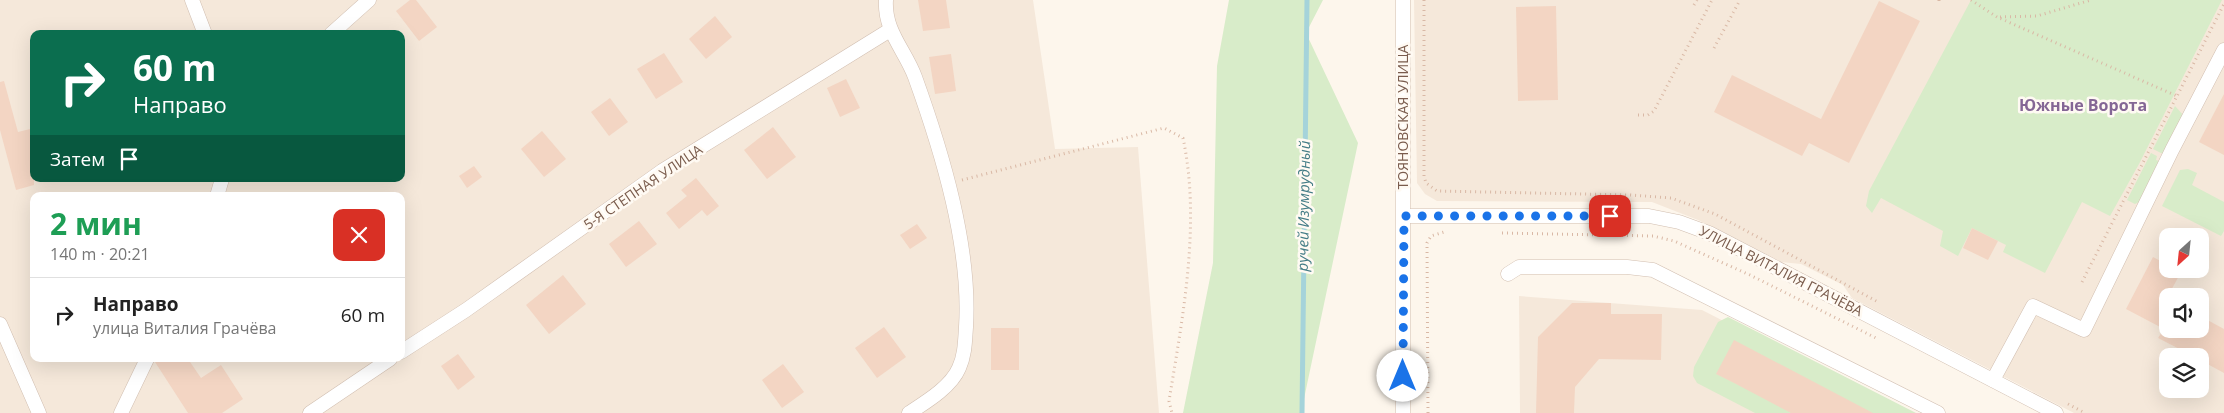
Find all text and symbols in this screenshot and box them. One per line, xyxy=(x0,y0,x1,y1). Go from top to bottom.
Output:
text: 60 m xyxy=(133,44,216,91)
street label: ТОЯНОВСКАЯ УЛИЦА xyxy=(1393,45,1412,189)
icon: right xyxy=(50,50,115,115)
text: Направо xyxy=(133,89,227,119)
district label: Южные Ворота xyxy=(2019,94,2147,116)
street label: 5-Я СТЕПНАЯ УЛИЦА xyxy=(580,140,706,233)
water label: ручей Изумрудный xyxy=(1292,140,1314,273)
icon: arrive xyxy=(115,145,143,173)
text: Затем xyxy=(50,146,105,172)
pin xyxy=(1589,195,1631,237)
icon: arrive xyxy=(1596,202,1624,230)
text: 2 мин xyxy=(50,203,142,244)
button: close xyxy=(333,209,385,261)
street label: УЛИЦА ВИТАЛИЯ ГРАЧЁВА xyxy=(1696,221,1866,320)
north arrow xyxy=(2159,228,2209,278)
map controls xyxy=(2159,228,2209,398)
text: 140 m · 20:21 xyxy=(50,243,150,265)
button: sound xyxy=(2159,288,2209,338)
text: Направо xyxy=(93,291,179,317)
icon: right xyxy=(50,301,78,329)
text: 60 m xyxy=(341,302,385,328)
text: улица Виталия Грачёва xyxy=(93,317,276,339)
button: layers xyxy=(2159,348,2209,398)
position arrow xyxy=(1376,349,1428,401)

